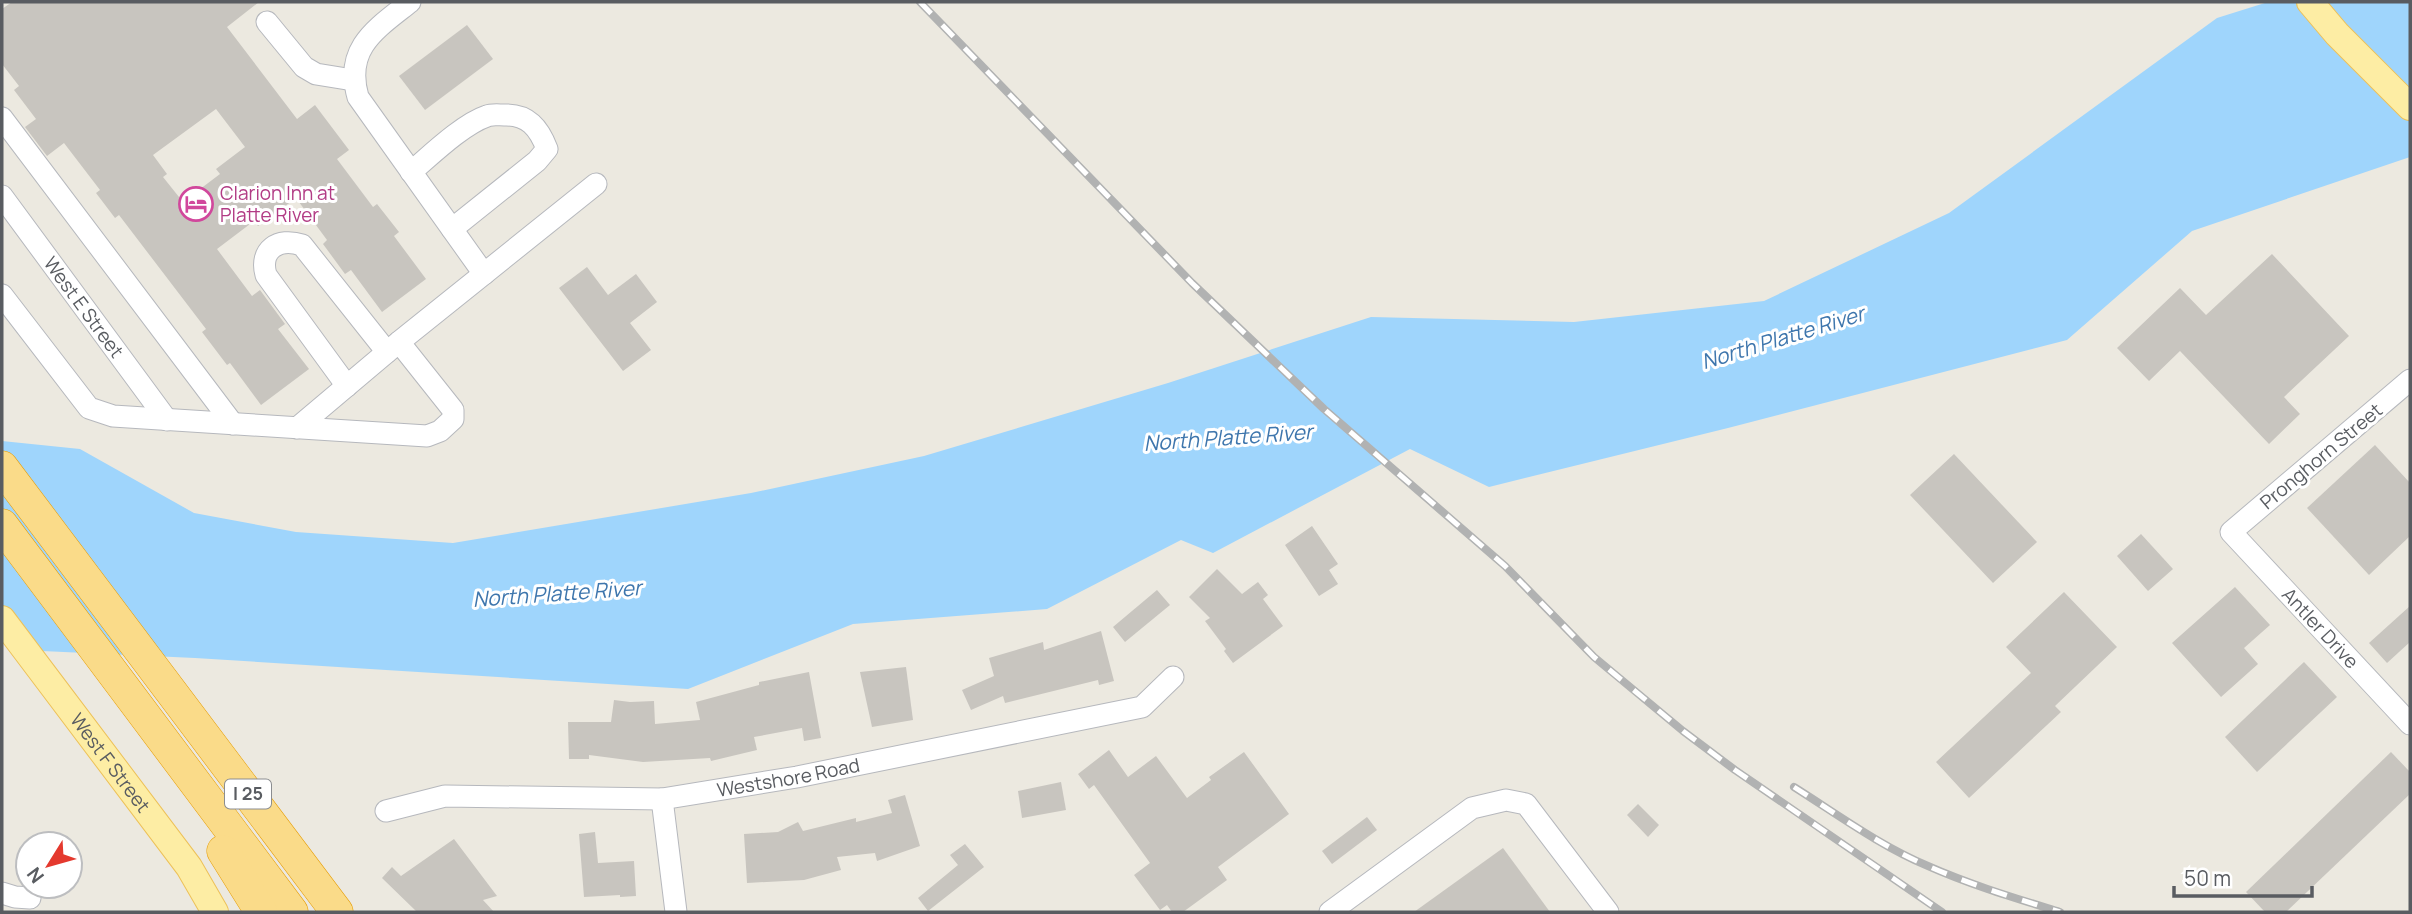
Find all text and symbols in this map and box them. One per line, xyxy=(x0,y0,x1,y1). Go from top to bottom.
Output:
place label: Clarion Inn at Platte River xyxy=(220,180,335,228)
hotel icon: Clarion Inn at Platte River xyxy=(177,185,215,223)
street label: West E Street xyxy=(38,251,130,363)
water label: North Platte River xyxy=(1698,298,1870,375)
street label: Pronghorn Street xyxy=(2254,397,2388,515)
water label: North Platte River xyxy=(1143,417,1316,457)
water label: North Platte River xyxy=(472,573,645,613)
street label: Antler Drive xyxy=(2276,582,2365,674)
street label: West F Street xyxy=(64,708,156,818)
street label: Westshore Road xyxy=(715,752,862,803)
road number: I 25 xyxy=(225,780,271,808)
north arrow xyxy=(14,830,84,900)
scale bar xyxy=(2174,855,2312,899)
text: N xyxy=(21,862,50,889)
text: 50 m xyxy=(2184,864,2231,892)

